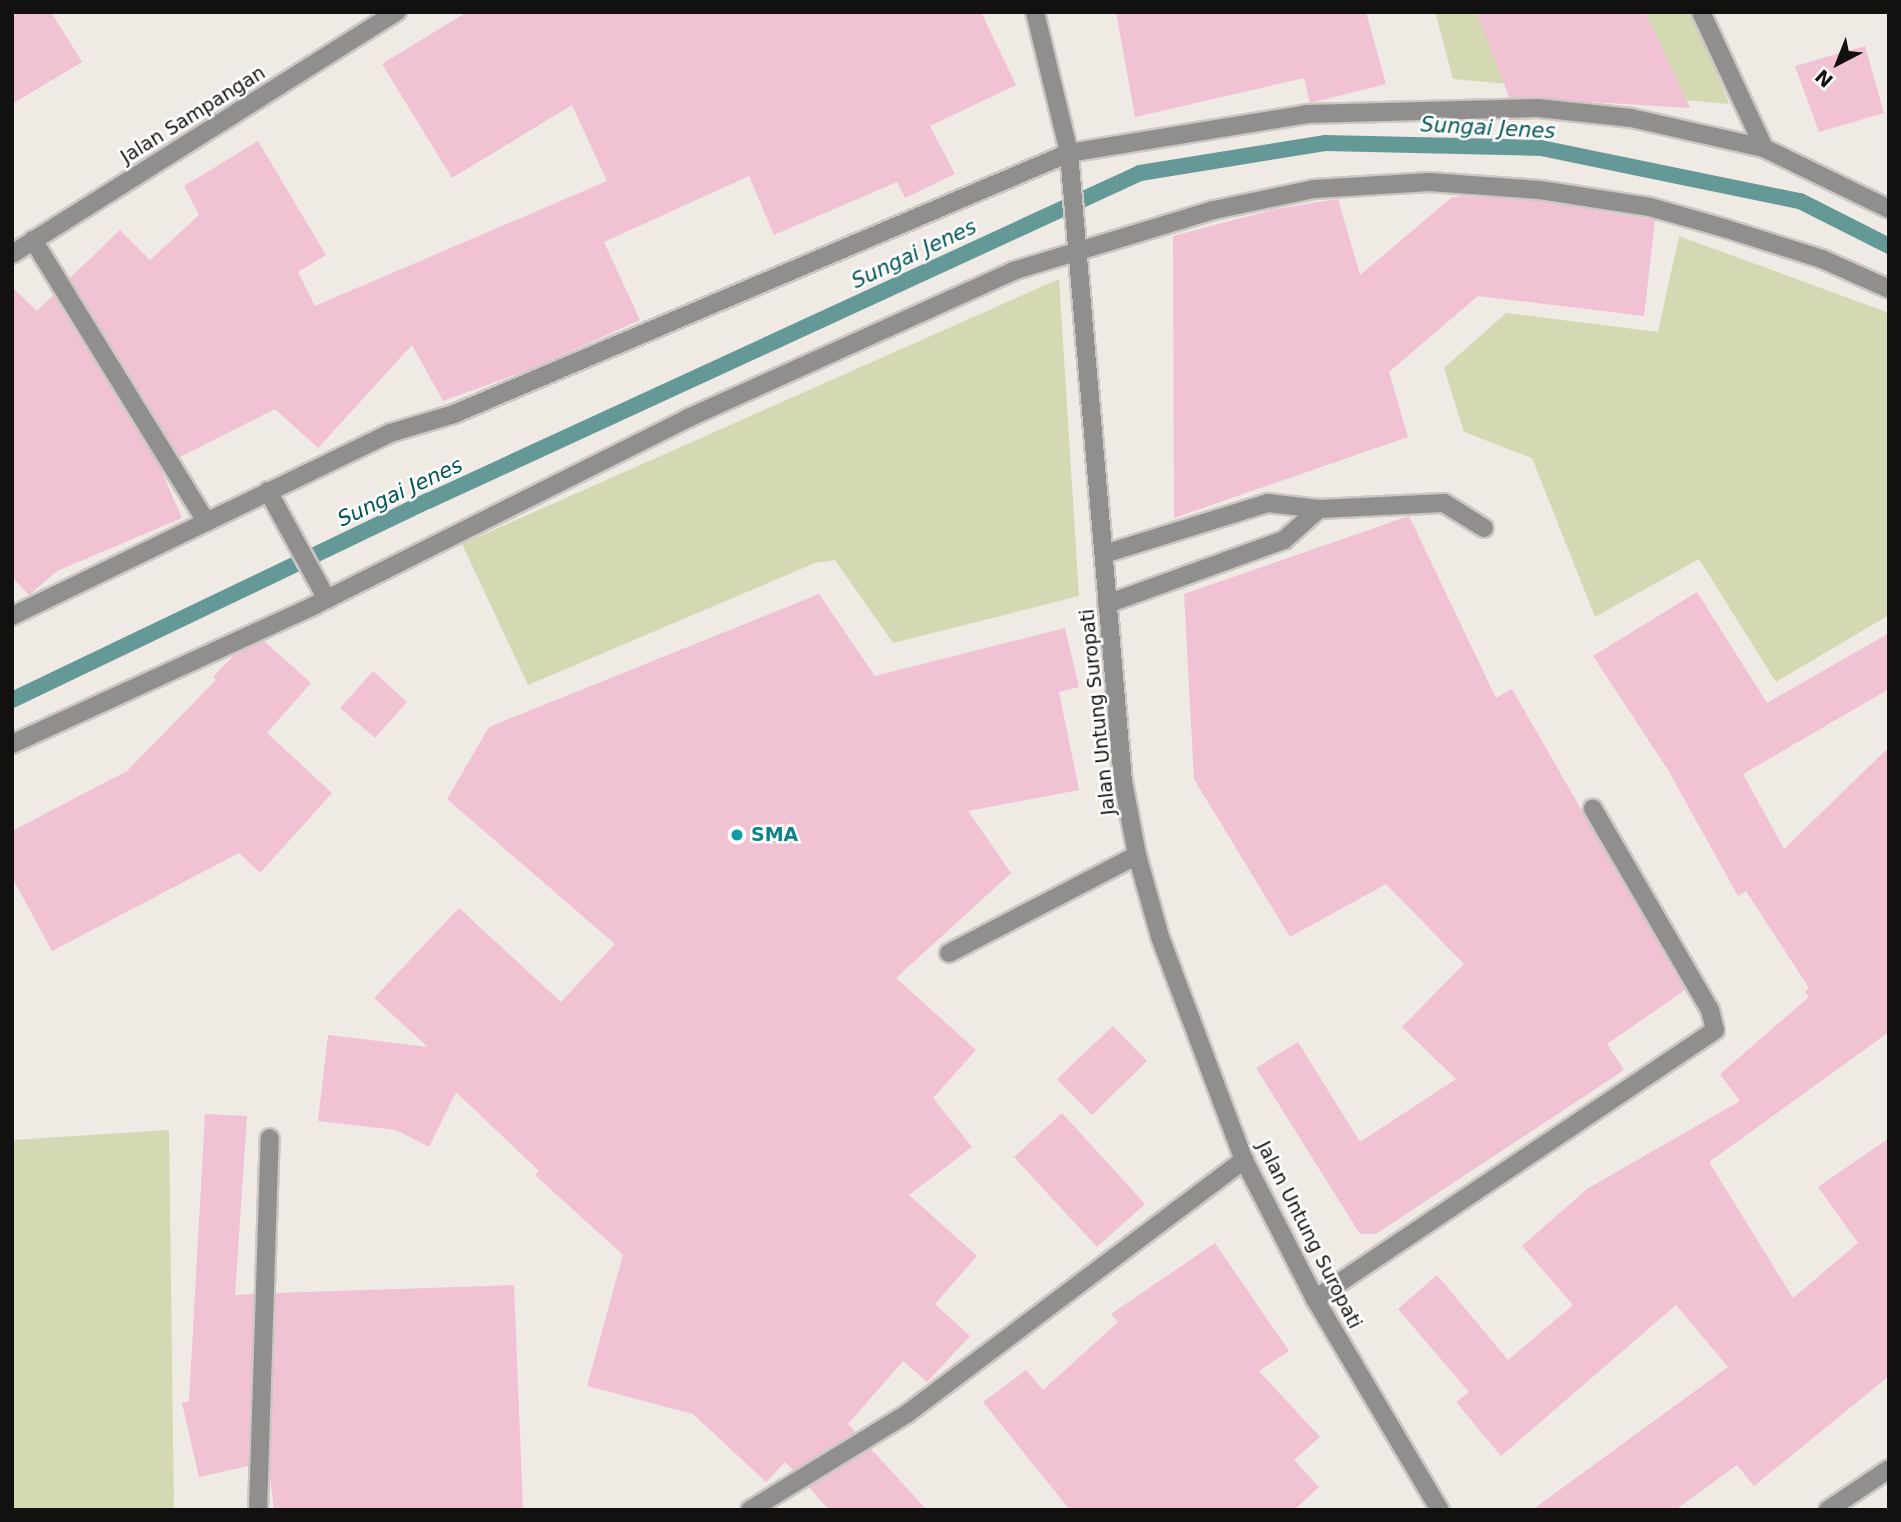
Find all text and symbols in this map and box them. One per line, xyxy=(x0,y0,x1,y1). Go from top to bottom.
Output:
north arrow xyxy=(1803,28,1873,98)
street label: Jalan Sampangan xyxy=(117,61,269,169)
text: N xyxy=(1811,65,1837,92)
water label: Sungai Jenes xyxy=(1420,112,1556,144)
water label: Sungai Jenes xyxy=(848,214,980,294)
water label: Sungai Jenes xyxy=(334,452,466,532)
street label: Jalan Untung Suropati xyxy=(1076,608,1120,816)
place label: SMA xyxy=(751,824,798,846)
marker: SMA xyxy=(729,827,745,843)
street label: Jalan Untung Suropati xyxy=(1252,1137,1366,1333)

